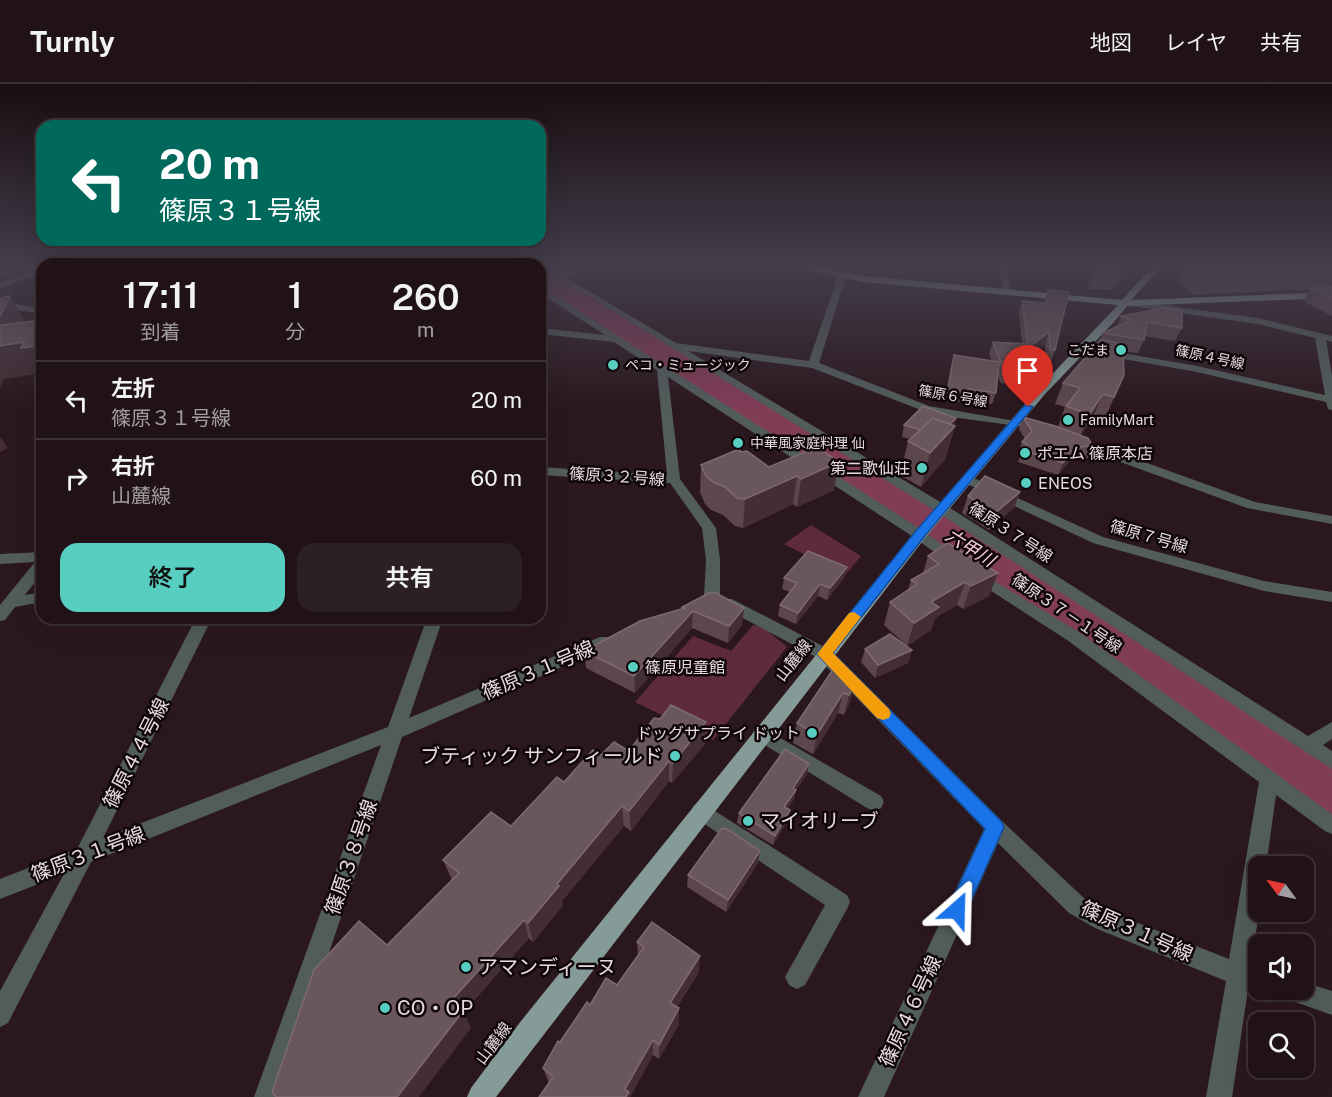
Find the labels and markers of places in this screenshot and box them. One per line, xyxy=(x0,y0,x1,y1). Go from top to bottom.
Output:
place label: こだま xyxy=(1067,342,1109,358)
marker: こだま xyxy=(1114,343,1128,357)
pin xyxy=(1002,345,1053,407)
place label: ペコ・ミュージック xyxy=(625,357,751,373)
marker: ペコ・ミュージック xyxy=(606,358,620,372)
place label: FamilyMart xyxy=(1080,412,1154,428)
marker: FamilyMart xyxy=(1061,413,1075,427)
place label: 中華風家庭料理 仙 xyxy=(750,435,865,451)
marker: 中華風家庭料理 仙 xyxy=(731,436,745,450)
place label: ポエム 篠原本店 xyxy=(1037,444,1153,463)
marker: ポエム 篠原本店 xyxy=(1018,446,1032,460)
place label: 第二歌仙荘 xyxy=(830,459,910,478)
marker: 第二歌仙荘 xyxy=(915,461,929,475)
place label: ENEOS xyxy=(1038,474,1092,493)
marker: ENEOS xyxy=(1019,476,1033,490)
place label: 篠原児童館 xyxy=(645,658,725,677)
marker: 篠原児童館 xyxy=(626,660,640,674)
place label: ドッグサプライ ドット xyxy=(636,724,800,743)
marker: ドッグサプライ ドット xyxy=(805,726,819,740)
place label: ブティック サンフィールド xyxy=(420,744,663,768)
marker: ブティック サンフィールド xyxy=(668,749,682,763)
place label: マイオリーブ xyxy=(760,809,879,833)
marker: マイオリーブ xyxy=(741,814,755,828)
place label: アマンディーヌ xyxy=(478,955,617,979)
marker: アマンディーヌ xyxy=(459,960,473,974)
place label: CO・OP xyxy=(397,996,473,1020)
marker: CO・OP xyxy=(378,1001,392,1015)

